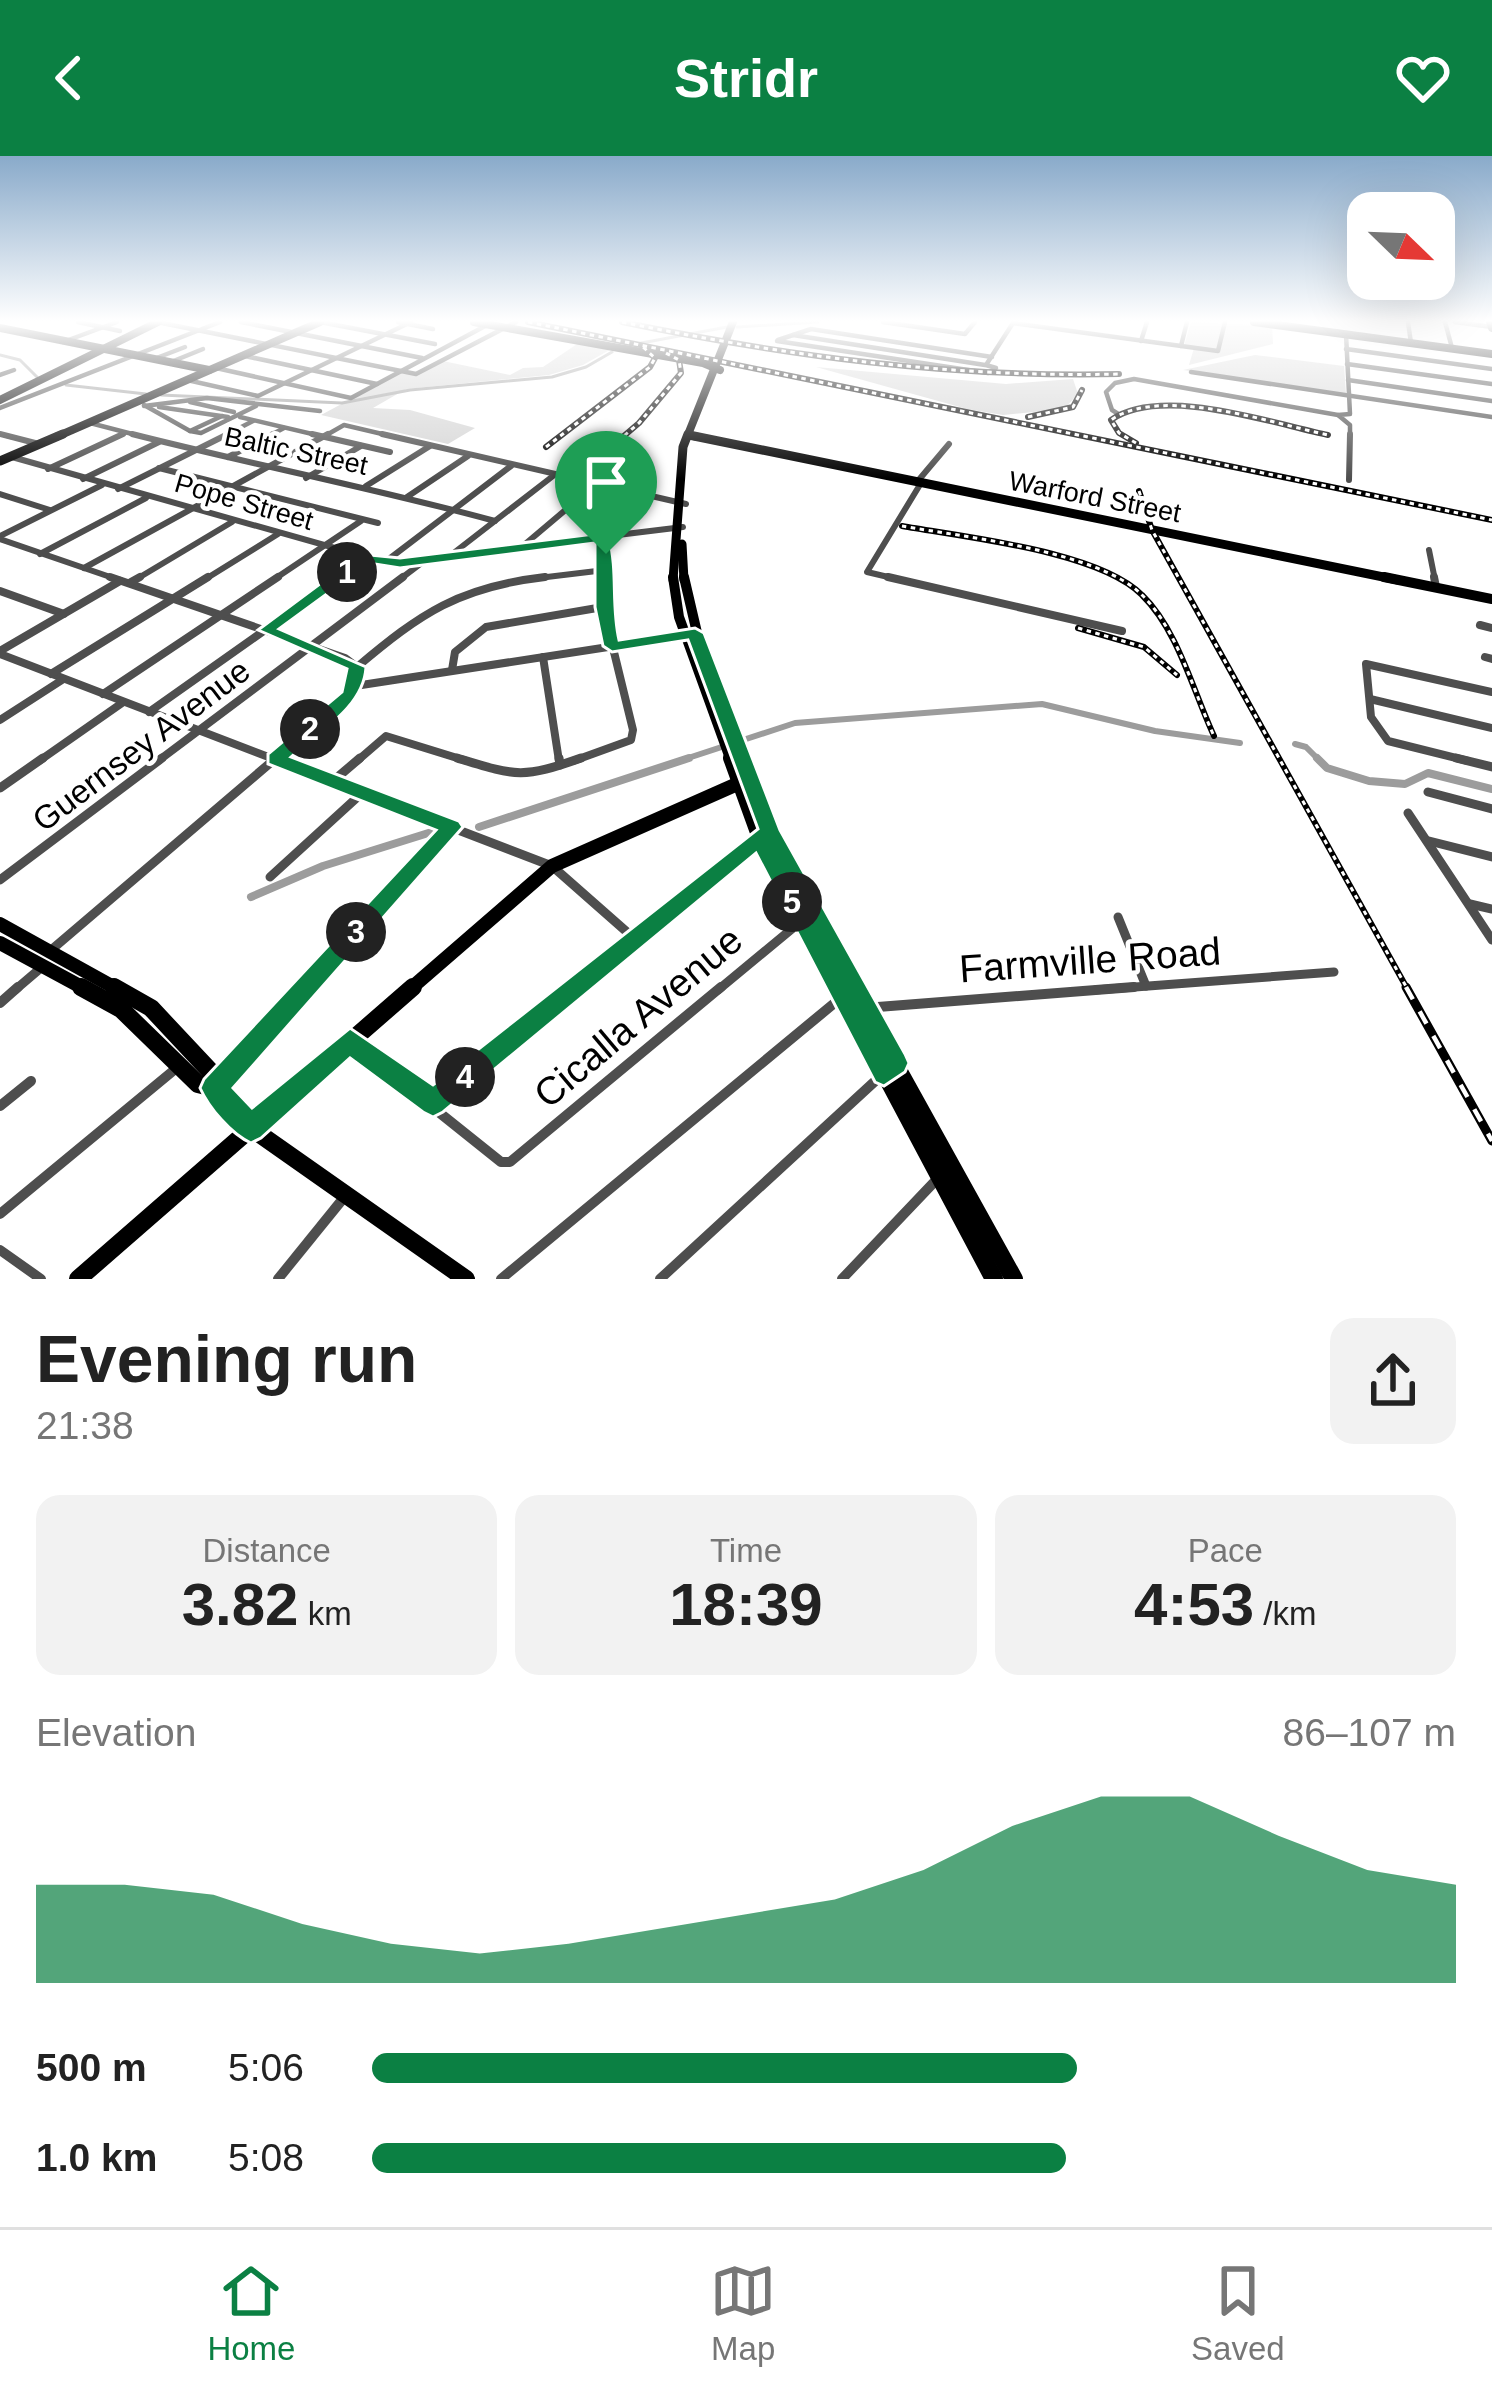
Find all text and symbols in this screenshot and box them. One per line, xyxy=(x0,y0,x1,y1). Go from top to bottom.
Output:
icon: back xyxy=(36,45,102,111)
icon: heart xyxy=(1390,45,1456,111)
text: Stridr xyxy=(674,48,818,108)
north arrow xyxy=(1347,192,1455,300)
map controls xyxy=(1347,192,1455,300)
street label: Baltic Street xyxy=(222,421,371,481)
pin xyxy=(555,431,657,554)
icon: arrive xyxy=(573,449,639,515)
street label: Warford Street xyxy=(1006,466,1184,528)
street label: Pope Street xyxy=(171,468,317,536)
pin: 1 xyxy=(317,542,377,602)
text: 1 xyxy=(338,553,356,590)
street label: Guernsey Avenue xyxy=(25,651,257,839)
pin: 2 xyxy=(280,699,340,759)
text: 2 xyxy=(301,710,319,747)
pin: 5 xyxy=(762,872,822,932)
text: 5 xyxy=(783,883,801,920)
pin: 3 xyxy=(326,902,386,962)
text: 3 xyxy=(347,913,365,950)
street label: Cicalla Avenue xyxy=(526,918,750,1116)
street label: Farmville Road xyxy=(958,929,1222,991)
pin: 4 xyxy=(435,1047,495,1107)
text: 4 xyxy=(456,1058,474,1095)
button: share xyxy=(1330,1318,1456,1444)
text: Evening run xyxy=(36,1322,417,1396)
text: 21:38 xyxy=(36,1404,134,1447)
text: Distance xyxy=(202,1532,331,1569)
text: Time xyxy=(710,1532,782,1569)
text: Pace xyxy=(1188,1532,1263,1569)
text: 3.82 xyxy=(182,1571,298,1638)
text: 18:39 xyxy=(669,1571,823,1638)
text: 4:53 xyxy=(1134,1571,1254,1638)
text: km xyxy=(298,1595,352,1632)
text: /km xyxy=(1254,1595,1317,1632)
text: Elevation xyxy=(36,1711,196,1754)
text: 86–107 m xyxy=(1283,1711,1456,1754)
text: 500 m xyxy=(36,2046,147,2089)
text: 5:06 xyxy=(228,2046,304,2089)
text: 1.0 km xyxy=(36,2136,157,2179)
text: 5:08 xyxy=(228,2136,304,2179)
tab: Home xyxy=(207,2258,295,2368)
tab: Map xyxy=(710,2258,776,2368)
tab: Saved xyxy=(1191,2258,1285,2368)

